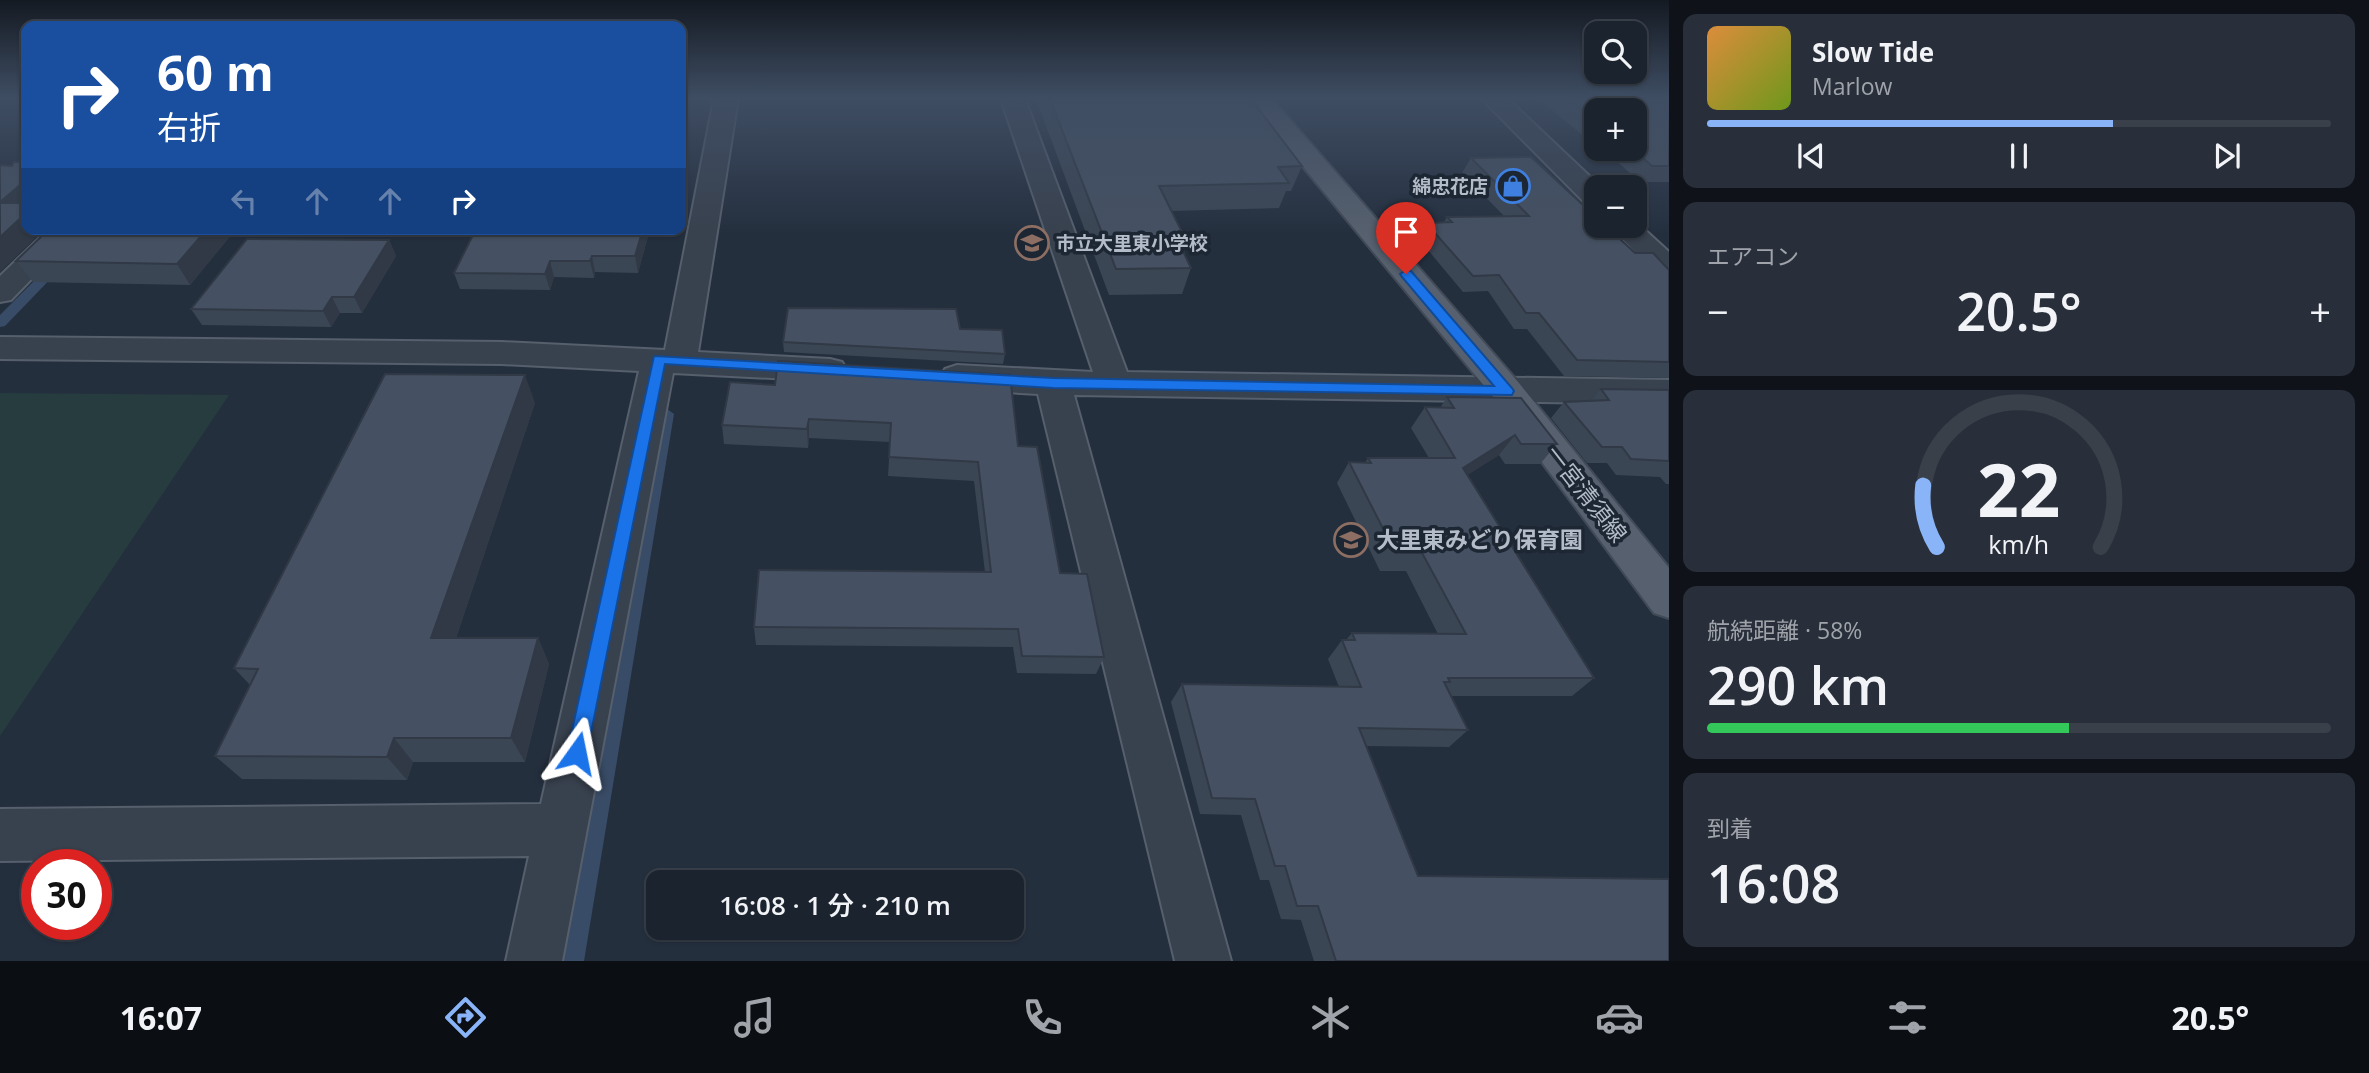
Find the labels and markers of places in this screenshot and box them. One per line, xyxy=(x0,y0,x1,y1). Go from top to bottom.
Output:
shop icon: 綿忠花店 xyxy=(1494,167,1532,205)
place label: 綿忠花店 xyxy=(1412,173,1488,199)
pin xyxy=(1376,202,1436,274)
school or university icon: 市立大里東小学校 xyxy=(1013,224,1051,262)
place label: 市立大里東小学校 xyxy=(1056,230,1208,256)
school or university icon: 大里東みどり保育園 xyxy=(1332,521,1370,559)
place label: 大里東みどり保育園 xyxy=(1376,523,1583,555)

